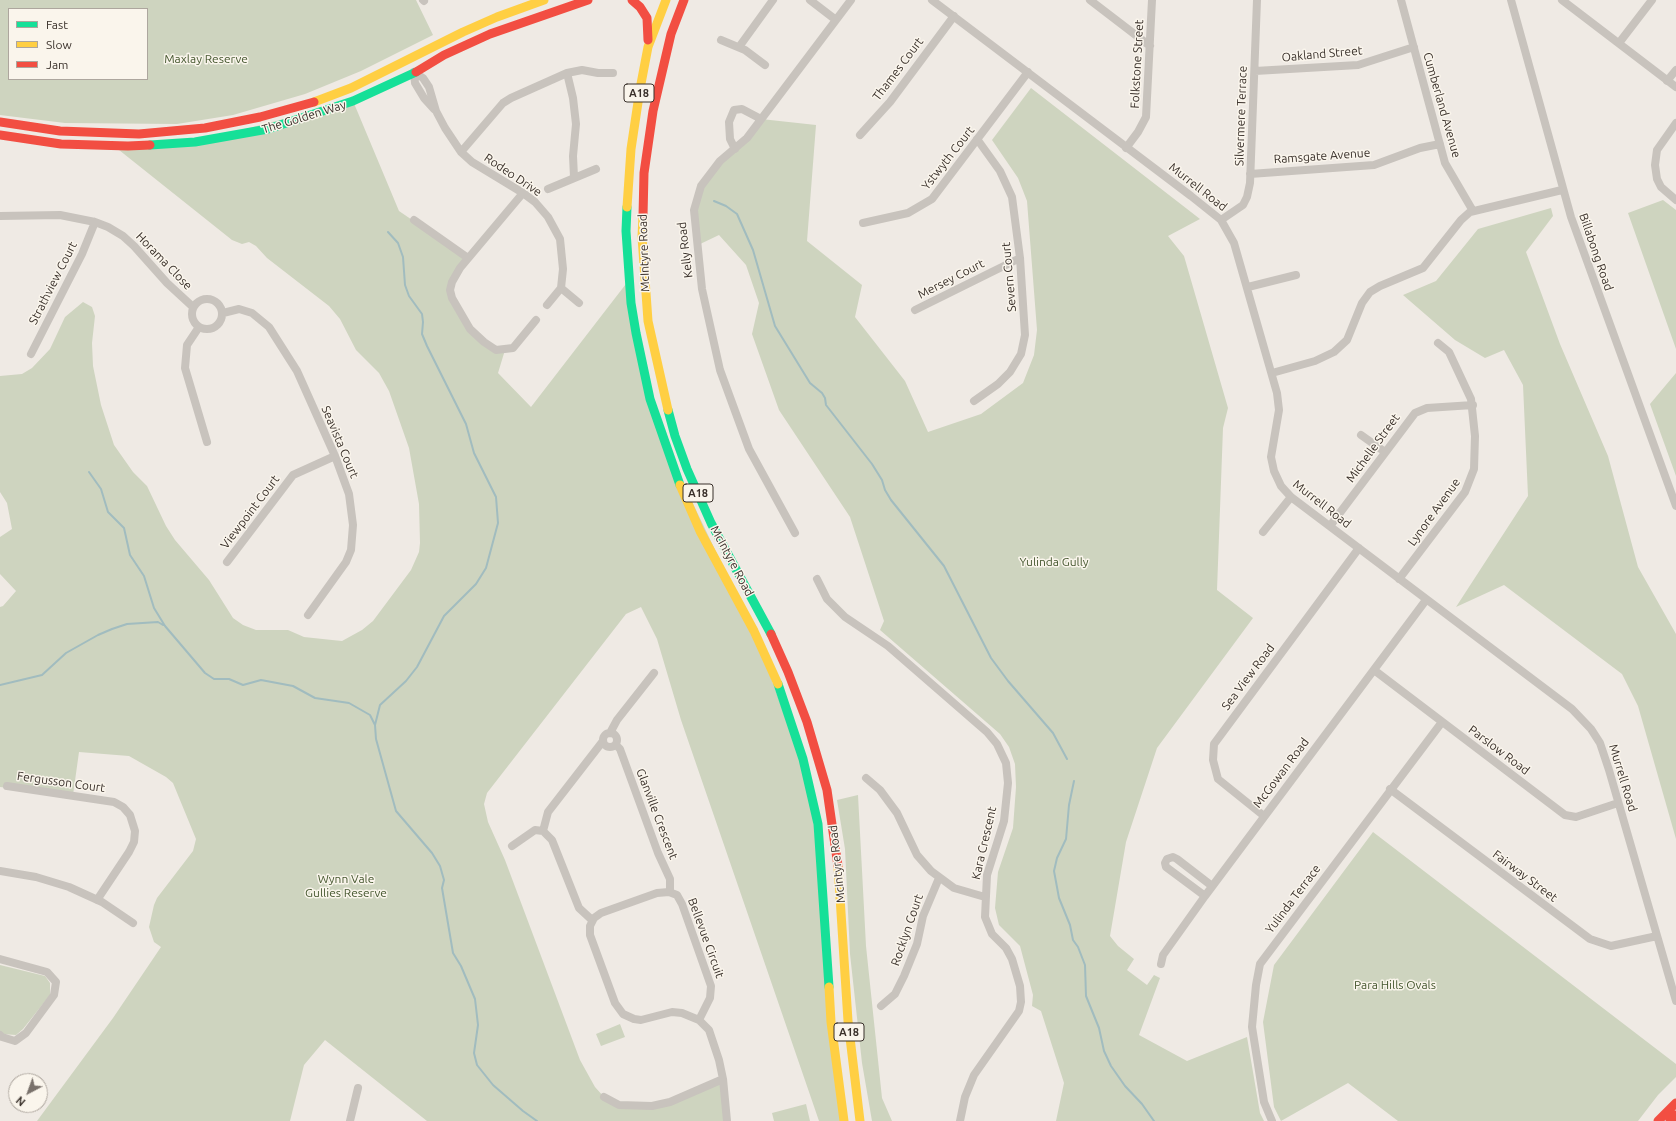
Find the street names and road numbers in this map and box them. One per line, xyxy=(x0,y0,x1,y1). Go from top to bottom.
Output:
street label: Folkstone Street xyxy=(1127,19,1147,109)
street label: Thames Court xyxy=(870,35,926,103)
street label: Oakland Street xyxy=(1281,43,1363,65)
street label: Cumberland Avenue xyxy=(1420,51,1464,159)
street label: Silvermere Terrace xyxy=(1232,66,1250,166)
road number: A18 xyxy=(624,84,654,102)
street label: The Golden Way xyxy=(260,97,348,137)
street label: Ystwyth Court xyxy=(919,123,977,193)
street label: Ramsgate Avenue xyxy=(1273,145,1371,167)
street label: Rodeo Drive xyxy=(482,151,544,199)
street label: Murrell Road xyxy=(1166,160,1230,214)
street label: Billabong Road xyxy=(1576,211,1616,293)
street label: McIntyre Road xyxy=(635,214,653,292)
street label: Kelly Road xyxy=(674,221,696,279)
street label: Horama Close xyxy=(133,229,195,293)
street label: Strathview Court xyxy=(26,239,80,327)
street label: Severn Court xyxy=(999,242,1019,312)
street label: Mersey Court xyxy=(915,256,987,302)
street label: Seavista Court xyxy=(318,404,362,480)
street label: Michelle Street xyxy=(1343,411,1403,485)
street label: Viewpoint Court xyxy=(218,472,282,552)
street label: Lynore Avenue xyxy=(1405,475,1463,549)
street label: Murrell Road xyxy=(1290,477,1354,531)
road number: A18 xyxy=(683,484,713,502)
street label: McIntyre Road xyxy=(707,523,757,599)
street label: Sea View Road xyxy=(1218,641,1278,713)
street label: Parslow Road xyxy=(1466,722,1532,778)
street label: McGowan Road xyxy=(1250,735,1312,811)
street label: Murrell Road xyxy=(1606,743,1640,813)
street label: Glanville Crescent xyxy=(633,767,681,861)
street label: Fergusson Court xyxy=(16,769,106,795)
street label: Kara Crescent xyxy=(969,805,999,881)
street label: McIntyre Road xyxy=(826,824,848,904)
street label: Fairway Street xyxy=(1490,847,1560,905)
street label: Yulinda Terrace xyxy=(1262,862,1324,936)
street label: Rocklyn Court xyxy=(888,892,926,968)
street label: Bellevue Circuit xyxy=(685,896,727,980)
road number: A18 xyxy=(834,1023,864,1041)

